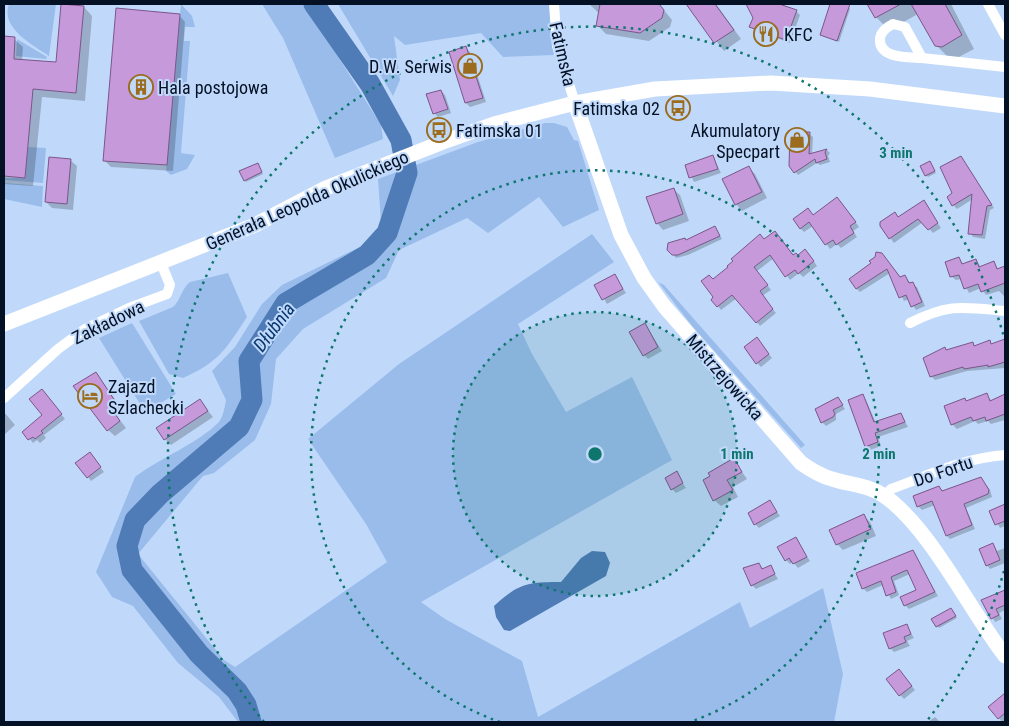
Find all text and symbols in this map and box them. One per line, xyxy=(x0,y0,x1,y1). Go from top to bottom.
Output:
street label: Fatimska xyxy=(545,20,581,88)
restaurant icon: KFC xyxy=(753,21,779,47)
place label: KFC xyxy=(784,24,813,45)
shop icon: D.W. Serwis xyxy=(457,53,483,79)
place label: D.W. Serwis xyxy=(369,56,452,77)
building icon: Hala postojowa xyxy=(128,74,154,100)
place label: Hala postojowa xyxy=(158,77,268,98)
bus stop icon: Fatimska 02 xyxy=(665,95,691,121)
place label: Fatimska 02 xyxy=(573,98,660,119)
bus stop icon: Fatimska 01 xyxy=(426,117,452,143)
place label: Fatimska 01 xyxy=(456,120,543,141)
place label: Akumulatory Specpart xyxy=(690,120,780,162)
shop icon: Akumulatory Specpart xyxy=(784,127,810,153)
text: 3 min xyxy=(879,144,913,162)
street label: Generała Leopolda Okulickiego xyxy=(202,146,412,254)
street label: Zakładowa xyxy=(69,296,147,348)
water label: Dłubnia xyxy=(248,298,300,356)
street label: Mistrzejowicka xyxy=(682,330,768,424)
place label: Zajazd Szlachecki xyxy=(108,376,184,418)
hotel icon: Zajazd Szlachecki xyxy=(77,383,103,409)
centre of rings xyxy=(586,445,604,463)
text: 1 min xyxy=(720,445,754,463)
text: 2 min xyxy=(862,445,896,463)
street label: Do Fortu xyxy=(911,451,975,491)

